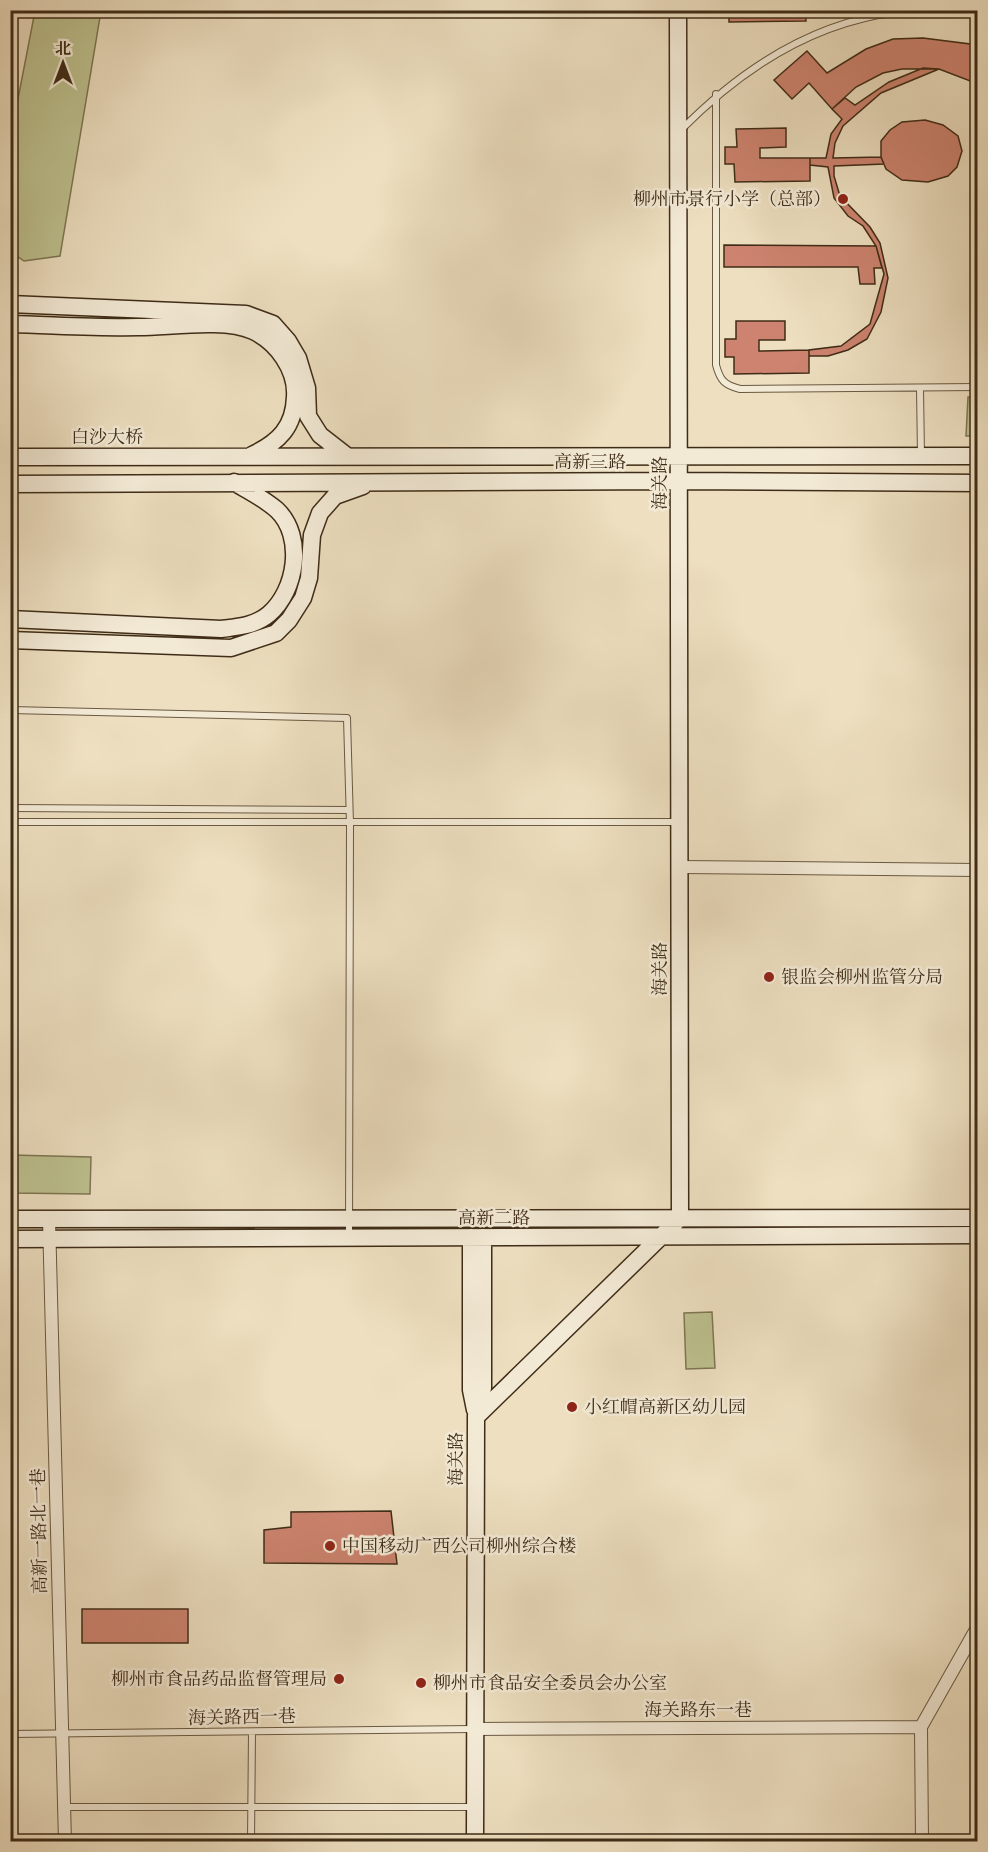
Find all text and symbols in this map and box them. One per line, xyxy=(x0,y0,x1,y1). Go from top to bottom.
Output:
north arrow xyxy=(33,33,93,93)
text: 北 xyxy=(55,39,71,59)
place label: 柳州市景行小学（总部） xyxy=(633,189,831,211)
marker: 柳州市景行小学（总部） xyxy=(836,192,850,206)
street label: 白沙大桥 xyxy=(71,427,143,449)
street label: 高新三路 xyxy=(554,452,626,474)
street label: 海关路 xyxy=(650,456,672,510)
street label: 海关路 xyxy=(650,942,672,996)
place label: 银监会柳州监管分局 xyxy=(781,967,943,989)
marker: 银监会柳州监管分局 xyxy=(762,970,776,984)
street label: 高新二路 xyxy=(458,1208,530,1230)
place label: 小红帽高新区幼儿园 xyxy=(584,1397,746,1419)
marker: 小红帽高新区幼儿园 xyxy=(565,1400,579,1414)
street label: 海关路 xyxy=(446,1432,468,1486)
street label: 高新一路北一巷 xyxy=(28,1468,52,1594)
place label: 中国移动广西公司柳州综合楼 xyxy=(342,1536,576,1558)
marker: 中国移动广西公司柳州综合楼 xyxy=(323,1539,337,1553)
place label: 柳州市食品药品监督管理局 xyxy=(111,1669,327,1691)
marker: 柳州市食品药品监督管理局 xyxy=(332,1672,346,1686)
place label: 柳州市食品安全委员会办公室 xyxy=(433,1673,667,1695)
marker: 柳州市食品安全委员会办公室 xyxy=(414,1676,428,1690)
street label: 海关路东一巷 xyxy=(644,1700,752,1722)
street label: 海关路西一巷 xyxy=(188,1706,296,1730)

